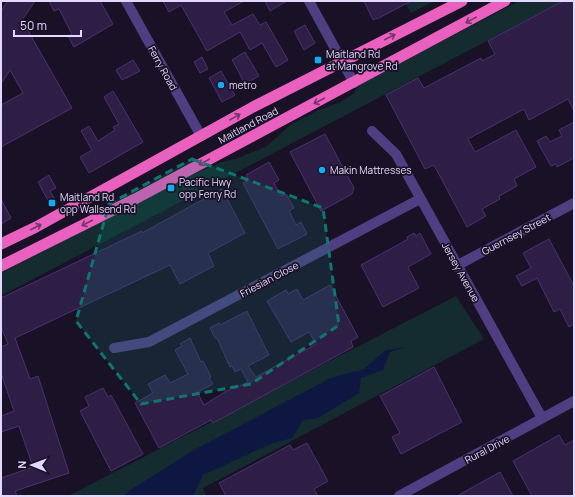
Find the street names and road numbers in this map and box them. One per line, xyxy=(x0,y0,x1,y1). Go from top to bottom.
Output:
street label: Ferry Road xyxy=(145,43,181,93)
street label: Maitland Road xyxy=(216,103,280,147)
street label: Guernsey Street xyxy=(479,210,553,258)
street label: Jersey Avenue xyxy=(439,240,483,305)
street label: Friesian Close xyxy=(237,258,301,300)
street label: Rural Drive xyxy=(462,431,512,467)

